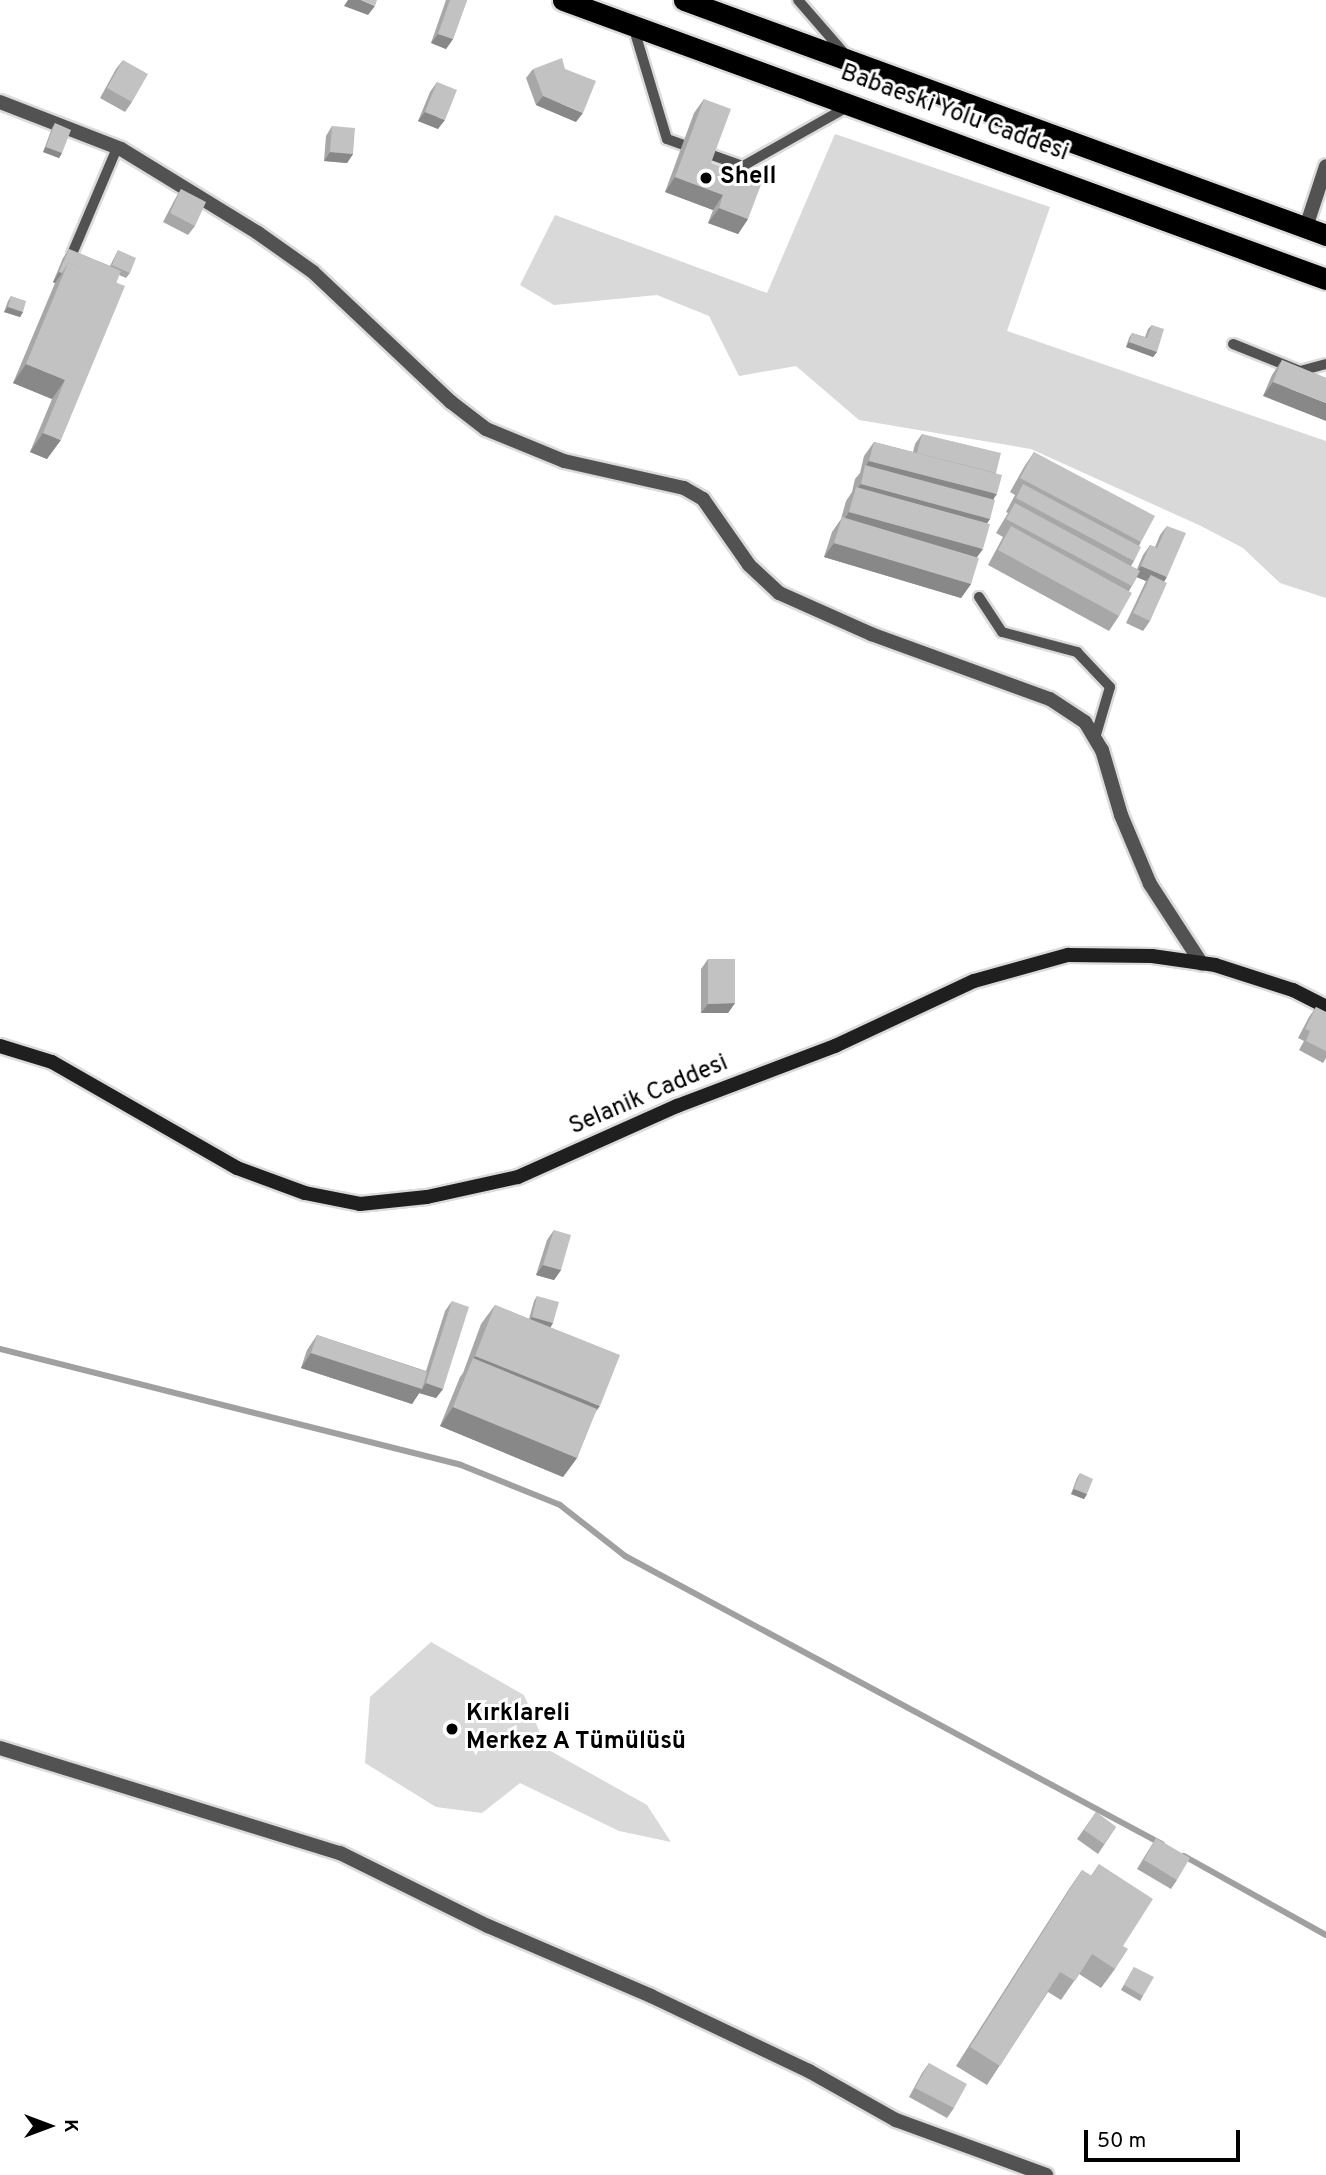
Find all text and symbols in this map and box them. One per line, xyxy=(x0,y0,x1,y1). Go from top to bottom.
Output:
street label: Babaeski Yolu Caddesi xyxy=(836,59,1072,169)
place label: Shell xyxy=(720,164,776,192)
marker: Shell xyxy=(698,170,714,186)
street label: Selanik Caddesi xyxy=(565,1050,733,1142)
place label: Kırklareli Merkez A Tümülüsü xyxy=(466,1701,688,1757)
marker: Kırklareli Merkez A Tümülüsü xyxy=(444,1721,460,1737)
north arrow xyxy=(14,2091,84,2161)
scale bar xyxy=(1088,2116,1244,2160)
text: K xyxy=(58,2119,82,2133)
text: 50 m xyxy=(1097,2128,1146,2155)

